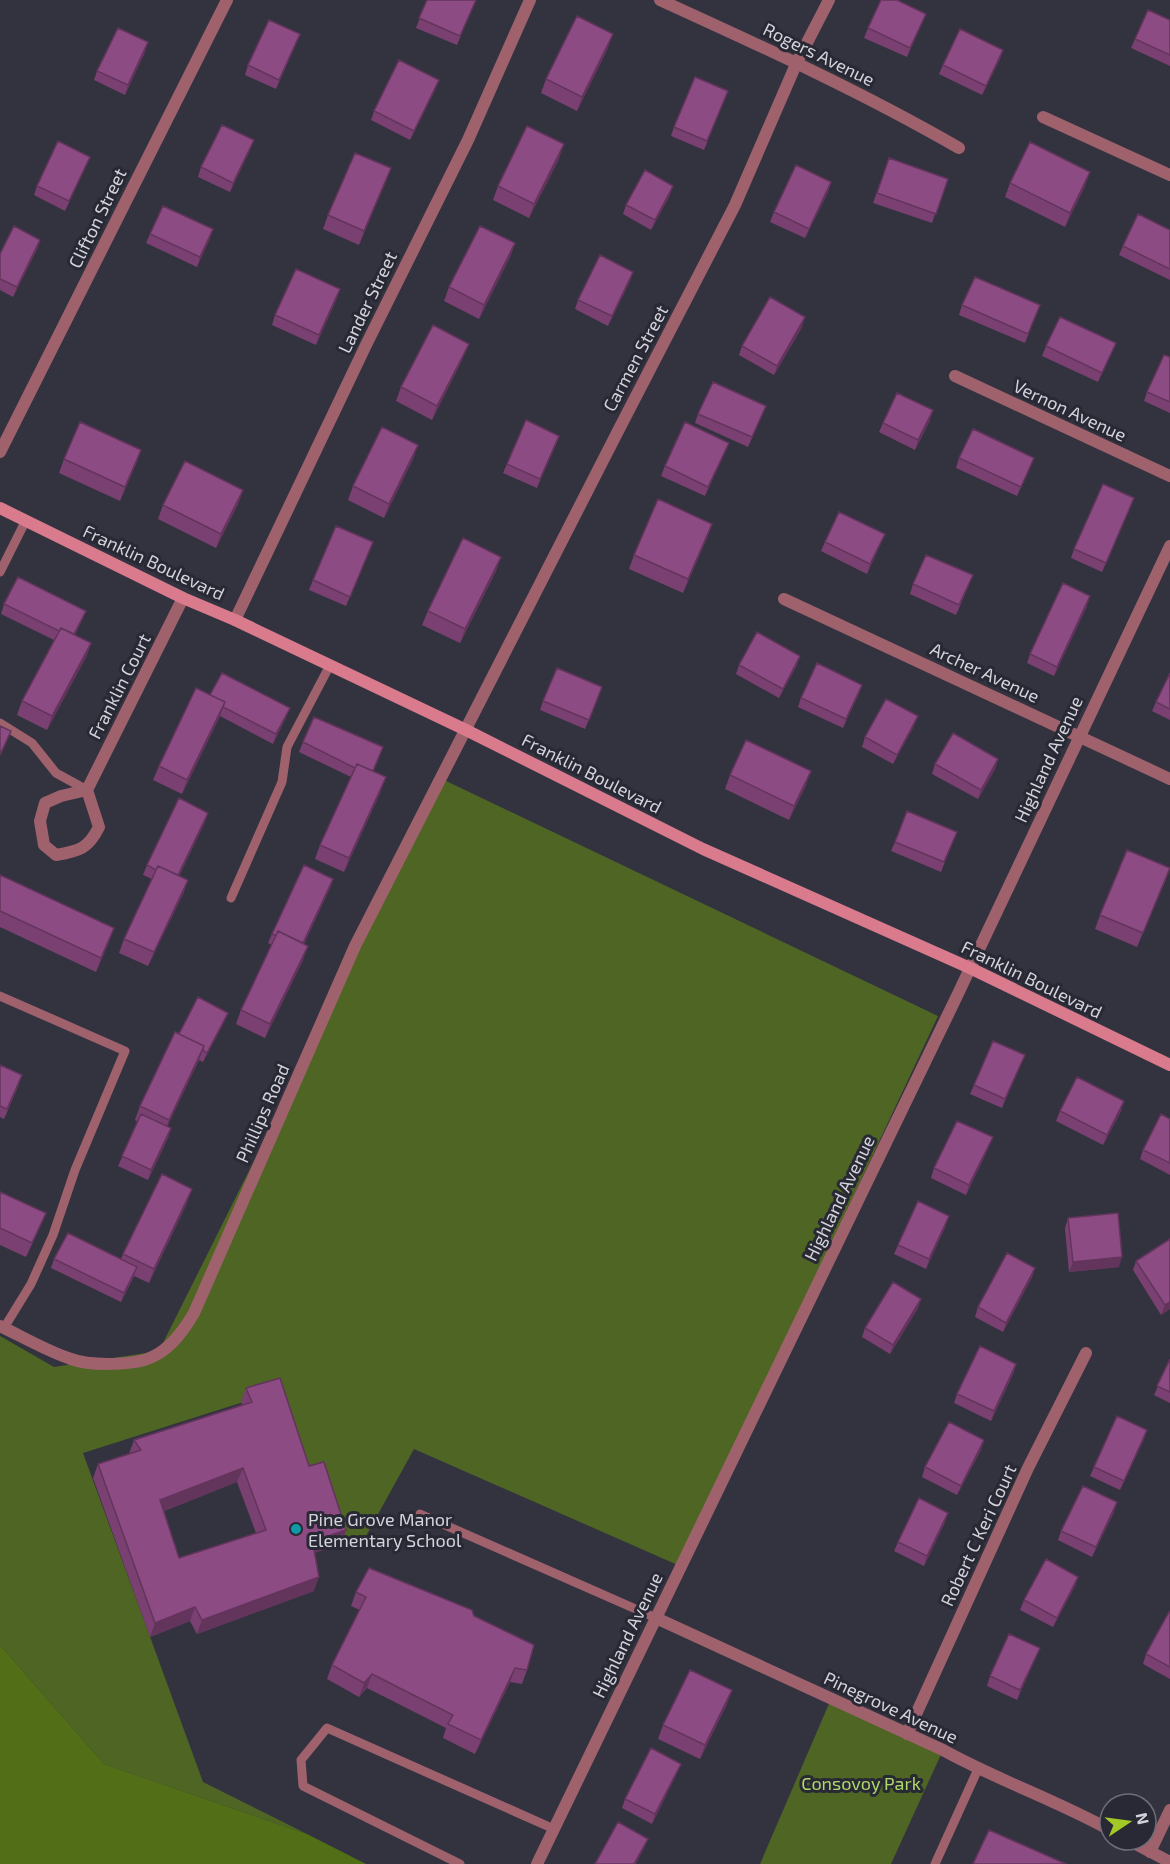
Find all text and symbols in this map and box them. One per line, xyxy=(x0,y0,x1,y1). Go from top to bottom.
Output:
street label: Rogers Avenue xyxy=(760,18,878,90)
street label: Clifton Street xyxy=(63,164,131,272)
street label: Lander Street xyxy=(333,247,401,356)
street label: Carmen Street xyxy=(598,301,672,415)
street label: Vernon Avenue xyxy=(1010,374,1130,446)
street label: Franklin Boulevard xyxy=(80,520,228,604)
street label: Franklin Court xyxy=(83,630,155,742)
street label: Archer Avenue xyxy=(927,637,1043,707)
street label: Highland Avenue xyxy=(1009,692,1087,826)
street label: Franklin Boulevard xyxy=(519,728,665,818)
street label: Franklin Boulevard xyxy=(958,935,1106,1023)
street label: Phillips Road xyxy=(230,1060,294,1166)
street label: Highland Avenue xyxy=(799,1132,879,1264)
street label: Robert C Keri Court xyxy=(935,1460,1021,1609)
place label: Pine Grove Manor Elementary School xyxy=(308,1508,462,1551)
marker: Pine Grove Manor Elementary School xyxy=(289,1522,303,1536)
street label: Highland Avenue xyxy=(587,1569,667,1701)
street label: Pinegrove Avenue xyxy=(820,1666,962,1748)
park label: Consovoy Park xyxy=(801,1772,921,1794)
north arrow xyxy=(1098,1792,1158,1852)
text: N xyxy=(1133,1811,1154,1826)

